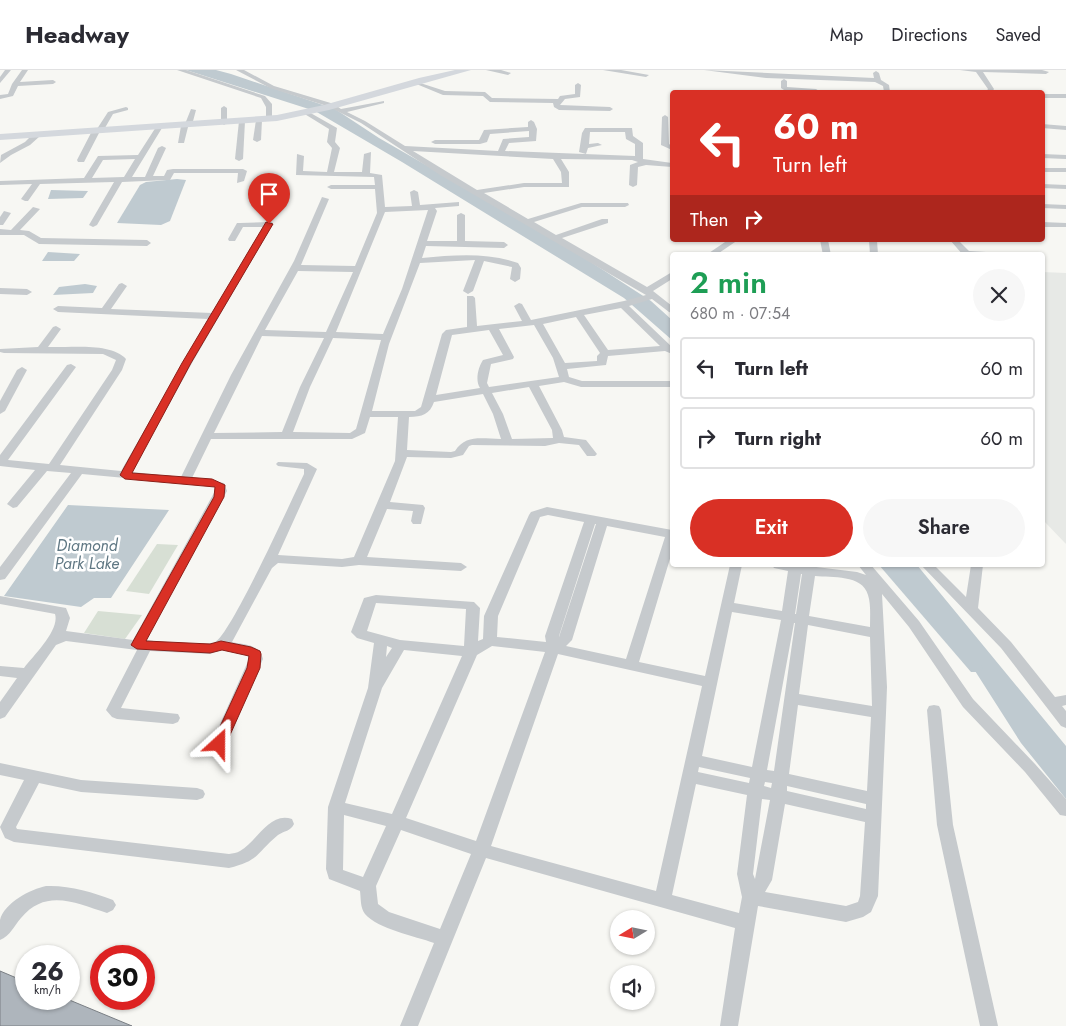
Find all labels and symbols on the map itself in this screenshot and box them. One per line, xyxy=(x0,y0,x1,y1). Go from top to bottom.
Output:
pin xyxy=(248,173,290,224)
water label: Diamond Park Lake xyxy=(55,534,119,575)
position arrow xyxy=(192,717,244,769)
north arrow xyxy=(610,910,655,955)
speed limit sign: 30 xyxy=(90,945,155,1010)

